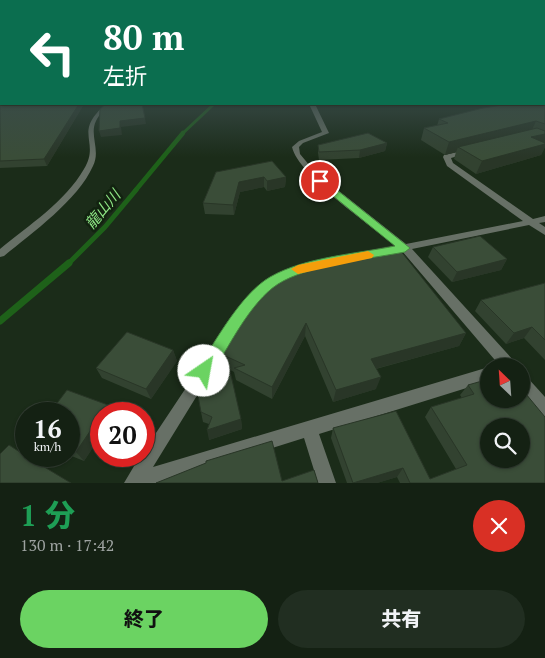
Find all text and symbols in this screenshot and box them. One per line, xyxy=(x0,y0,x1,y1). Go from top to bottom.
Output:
text: 80 m xyxy=(103,14,184,60)
icon: left xyxy=(20,20,85,85)
text: 左折 xyxy=(103,61,147,90)
pin xyxy=(299,160,341,202)
icon: arrive xyxy=(306,167,334,195)
water label: 龍山川 xyxy=(80,184,125,233)
position arrow xyxy=(177,344,229,396)
north arrow xyxy=(480,358,530,408)
map controls xyxy=(480,358,530,468)
speed limit sign: 20 xyxy=(90,402,155,467)
text: 16 xyxy=(33,412,62,445)
button: search xyxy=(480,418,530,468)
text: km/h xyxy=(34,439,61,454)
text: 1 分 xyxy=(20,495,75,535)
button: close xyxy=(473,500,525,552)
text: 130 m · 17:42 xyxy=(20,534,114,556)
button: 終了 xyxy=(20,590,268,648)
button: 共有 xyxy=(278,590,525,648)

